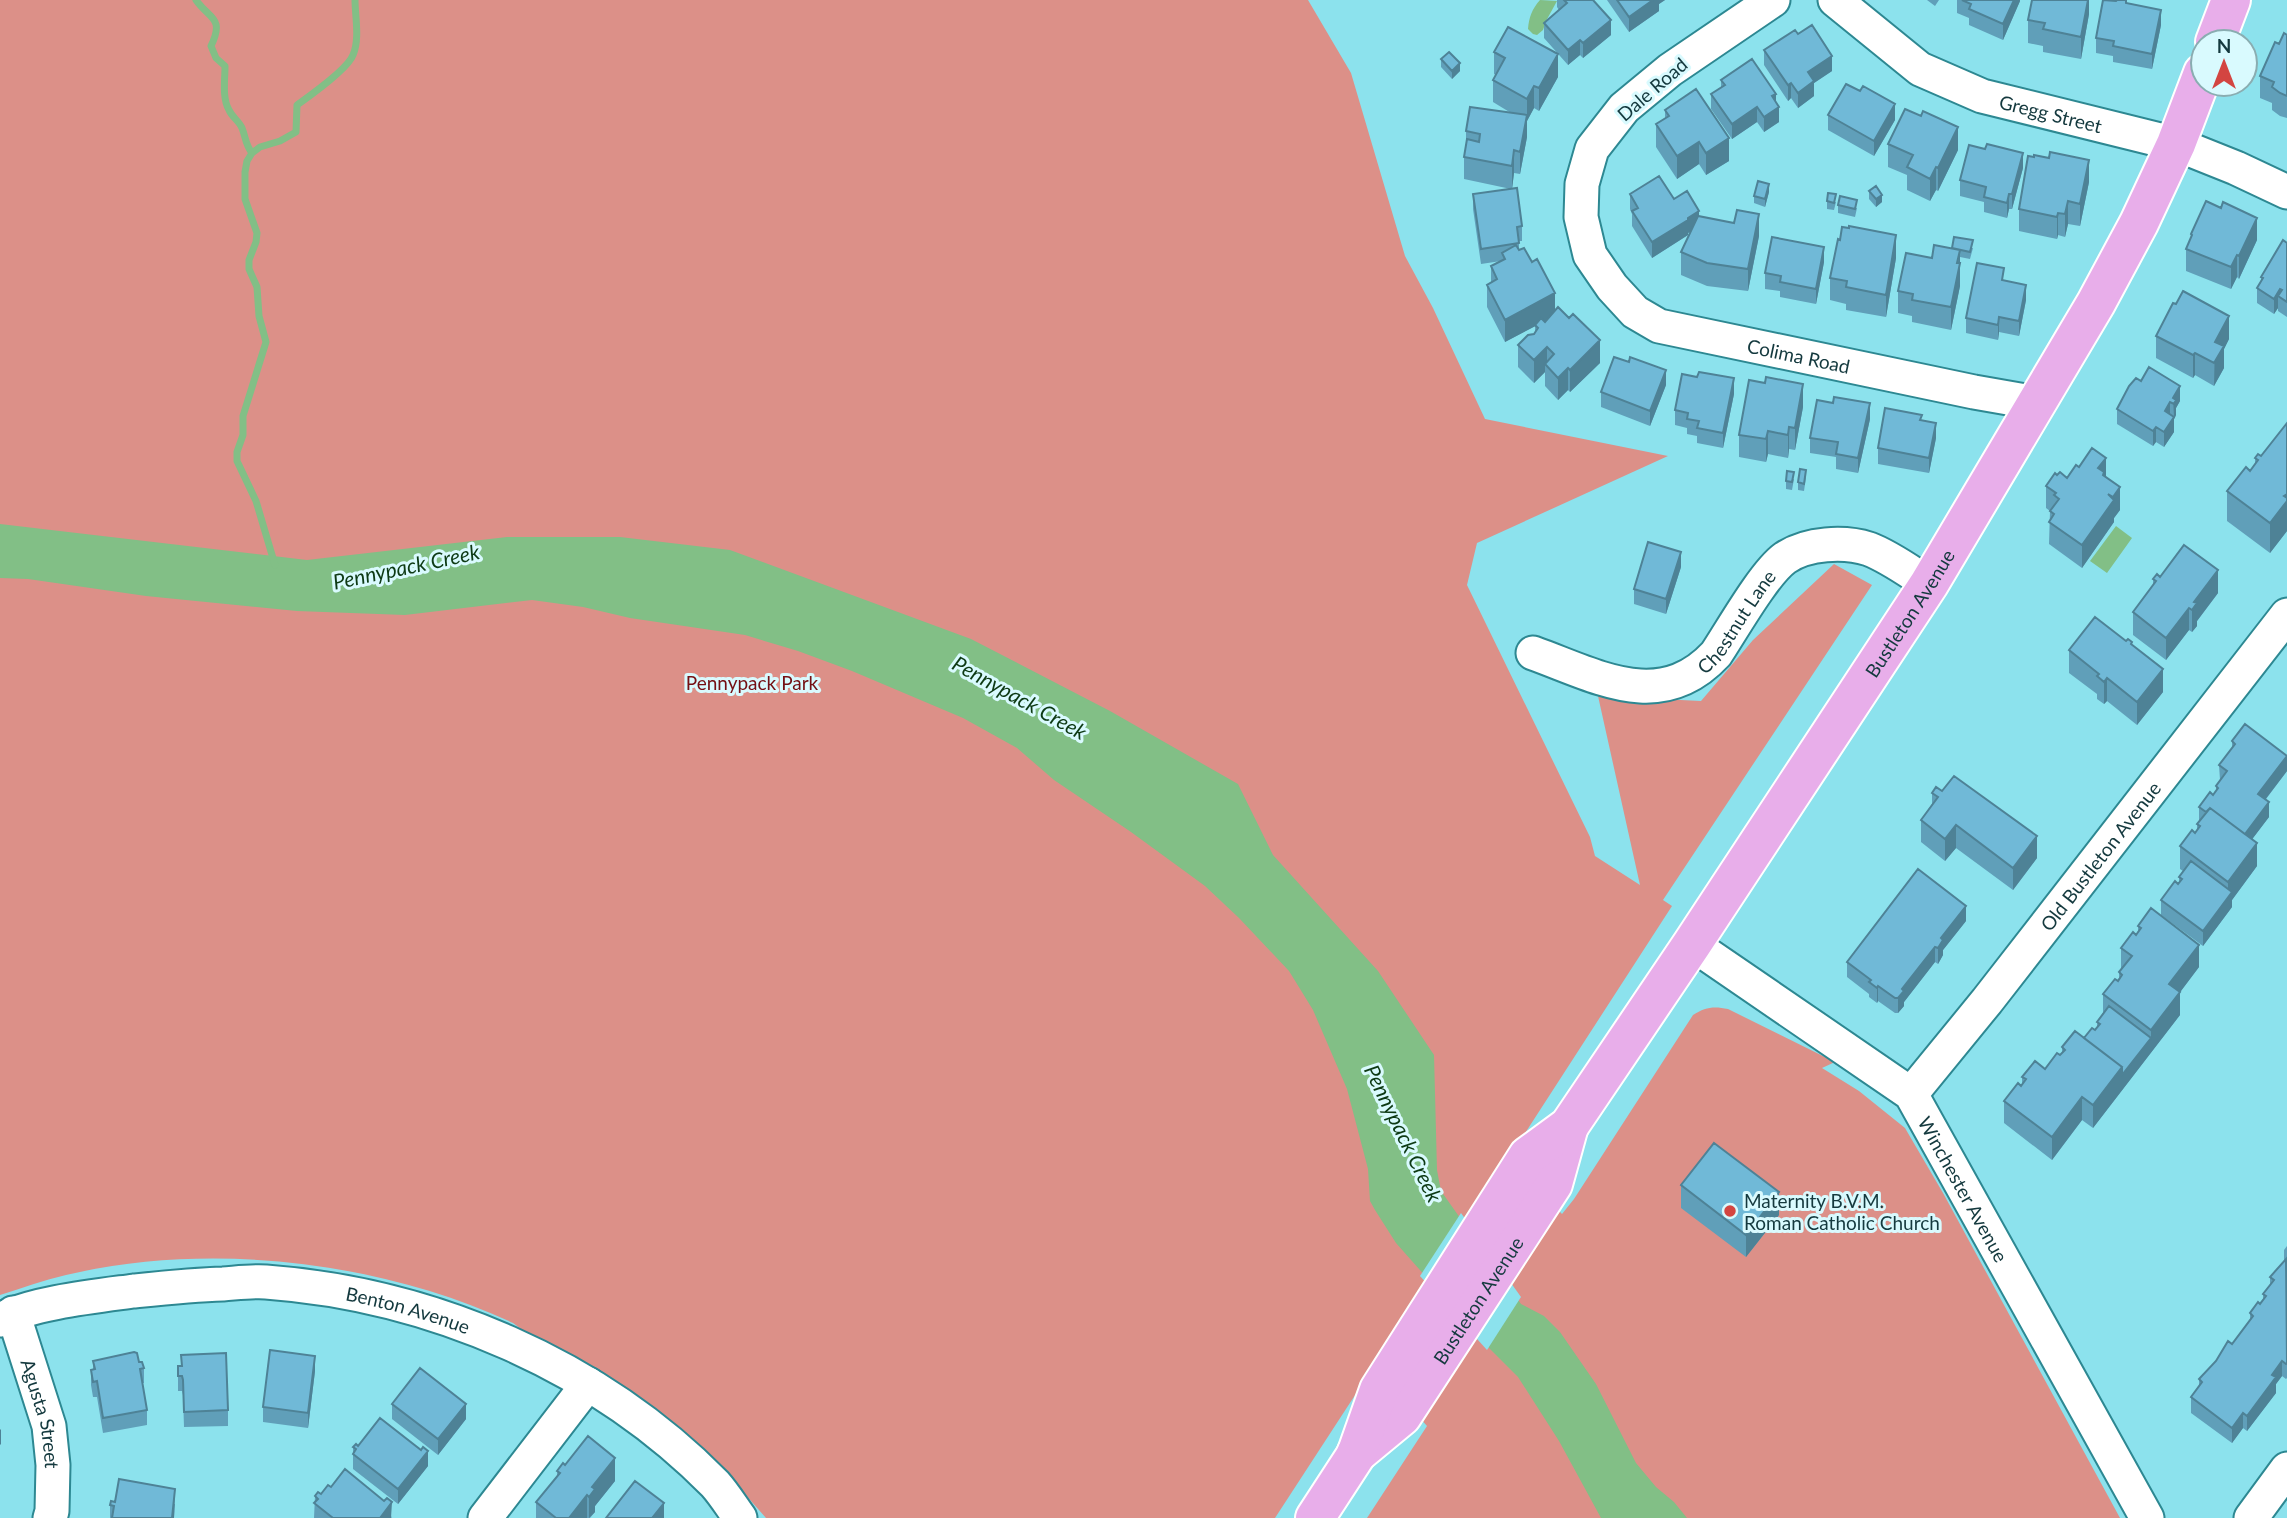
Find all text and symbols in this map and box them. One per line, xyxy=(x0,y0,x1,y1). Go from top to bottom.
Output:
north arrow xyxy=(2189,28,2259,98)
text: N xyxy=(2217,34,2231,57)
street label: Dale Road xyxy=(1612,52,1692,126)
street label: Gregg Street xyxy=(1997,89,2105,137)
street label: Colima Road xyxy=(1745,333,1852,377)
water label: Pennypack Creek xyxy=(330,538,483,594)
street label: Bustleton Avenue xyxy=(1860,545,1959,681)
street label: Chestnut Lane xyxy=(1692,565,1780,678)
water label: Pennypack Creek xyxy=(949,650,1092,745)
park label: Pennypack Park xyxy=(686,671,819,694)
street label: Old Bustleton Avenue xyxy=(2035,777,2165,935)
water label: Pennypack Creek xyxy=(1360,1060,1448,1207)
street label: Winchester Avenue xyxy=(1914,1112,2014,1266)
place label: Maternity B.V.M. Roman Catholic Church xyxy=(1744,1189,1940,1234)
marker: Maternity B.V.M. Roman Catholic Church xyxy=(1722,1203,1738,1219)
street label: Bustleton Avenue xyxy=(1428,1232,1527,1368)
street label: Benton Avenue xyxy=(344,1281,473,1338)
street label: Agusta Street xyxy=(17,1356,65,1469)

